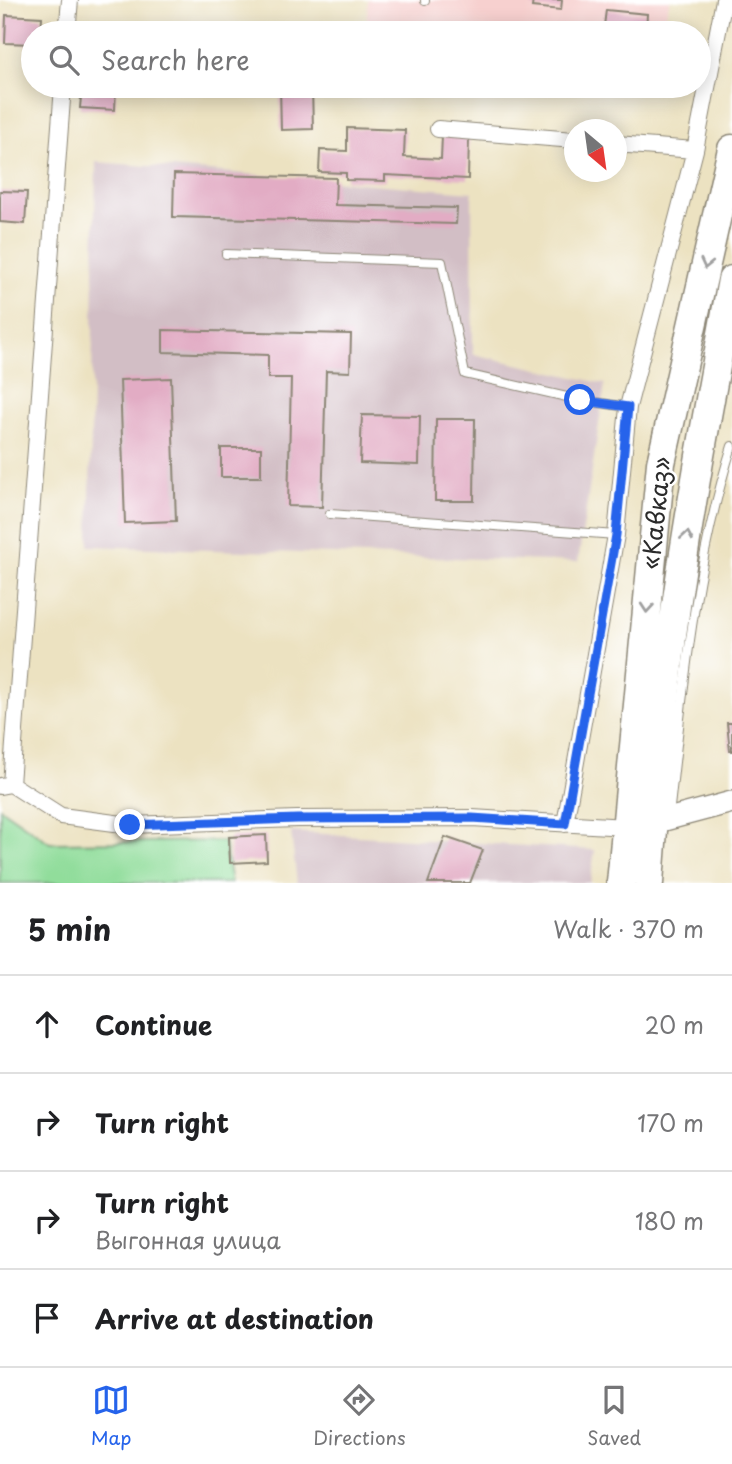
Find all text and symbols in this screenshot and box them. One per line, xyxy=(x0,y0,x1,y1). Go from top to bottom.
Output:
search box xyxy=(21,21,711,98)
text: Search here xyxy=(101,40,250,79)
icon: search xyxy=(45,41,83,79)
north arrow xyxy=(564,119,627,182)
one-way arrow xyxy=(700,258,714,270)
route start xyxy=(564,384,595,415)
street label: «Кавказ» xyxy=(631,455,679,571)
one-way arrow xyxy=(679,531,694,542)
one-way arrow xyxy=(640,603,655,614)
route end xyxy=(114,809,145,840)
text: 5 min xyxy=(28,906,111,951)
text: Walk · 370 m xyxy=(553,911,704,946)
icon: ahead xyxy=(28,1005,66,1043)
text: Continue xyxy=(95,1005,212,1044)
text: 20 m xyxy=(645,1007,704,1042)
icon: right xyxy=(28,1103,66,1141)
text: Turn right xyxy=(95,1103,229,1142)
text: 170 m xyxy=(637,1105,704,1140)
text: Turn right xyxy=(95,1183,229,1222)
icon: right xyxy=(28,1201,66,1239)
text: 180 m xyxy=(635,1203,704,1238)
text: Выгонная улица xyxy=(95,1222,281,1257)
icon: arrive xyxy=(28,1299,66,1337)
text: Arrive at destination xyxy=(95,1299,374,1338)
tab: Map xyxy=(91,1381,131,1451)
tab: Directions xyxy=(313,1381,406,1451)
tab: Saved xyxy=(587,1381,641,1451)

